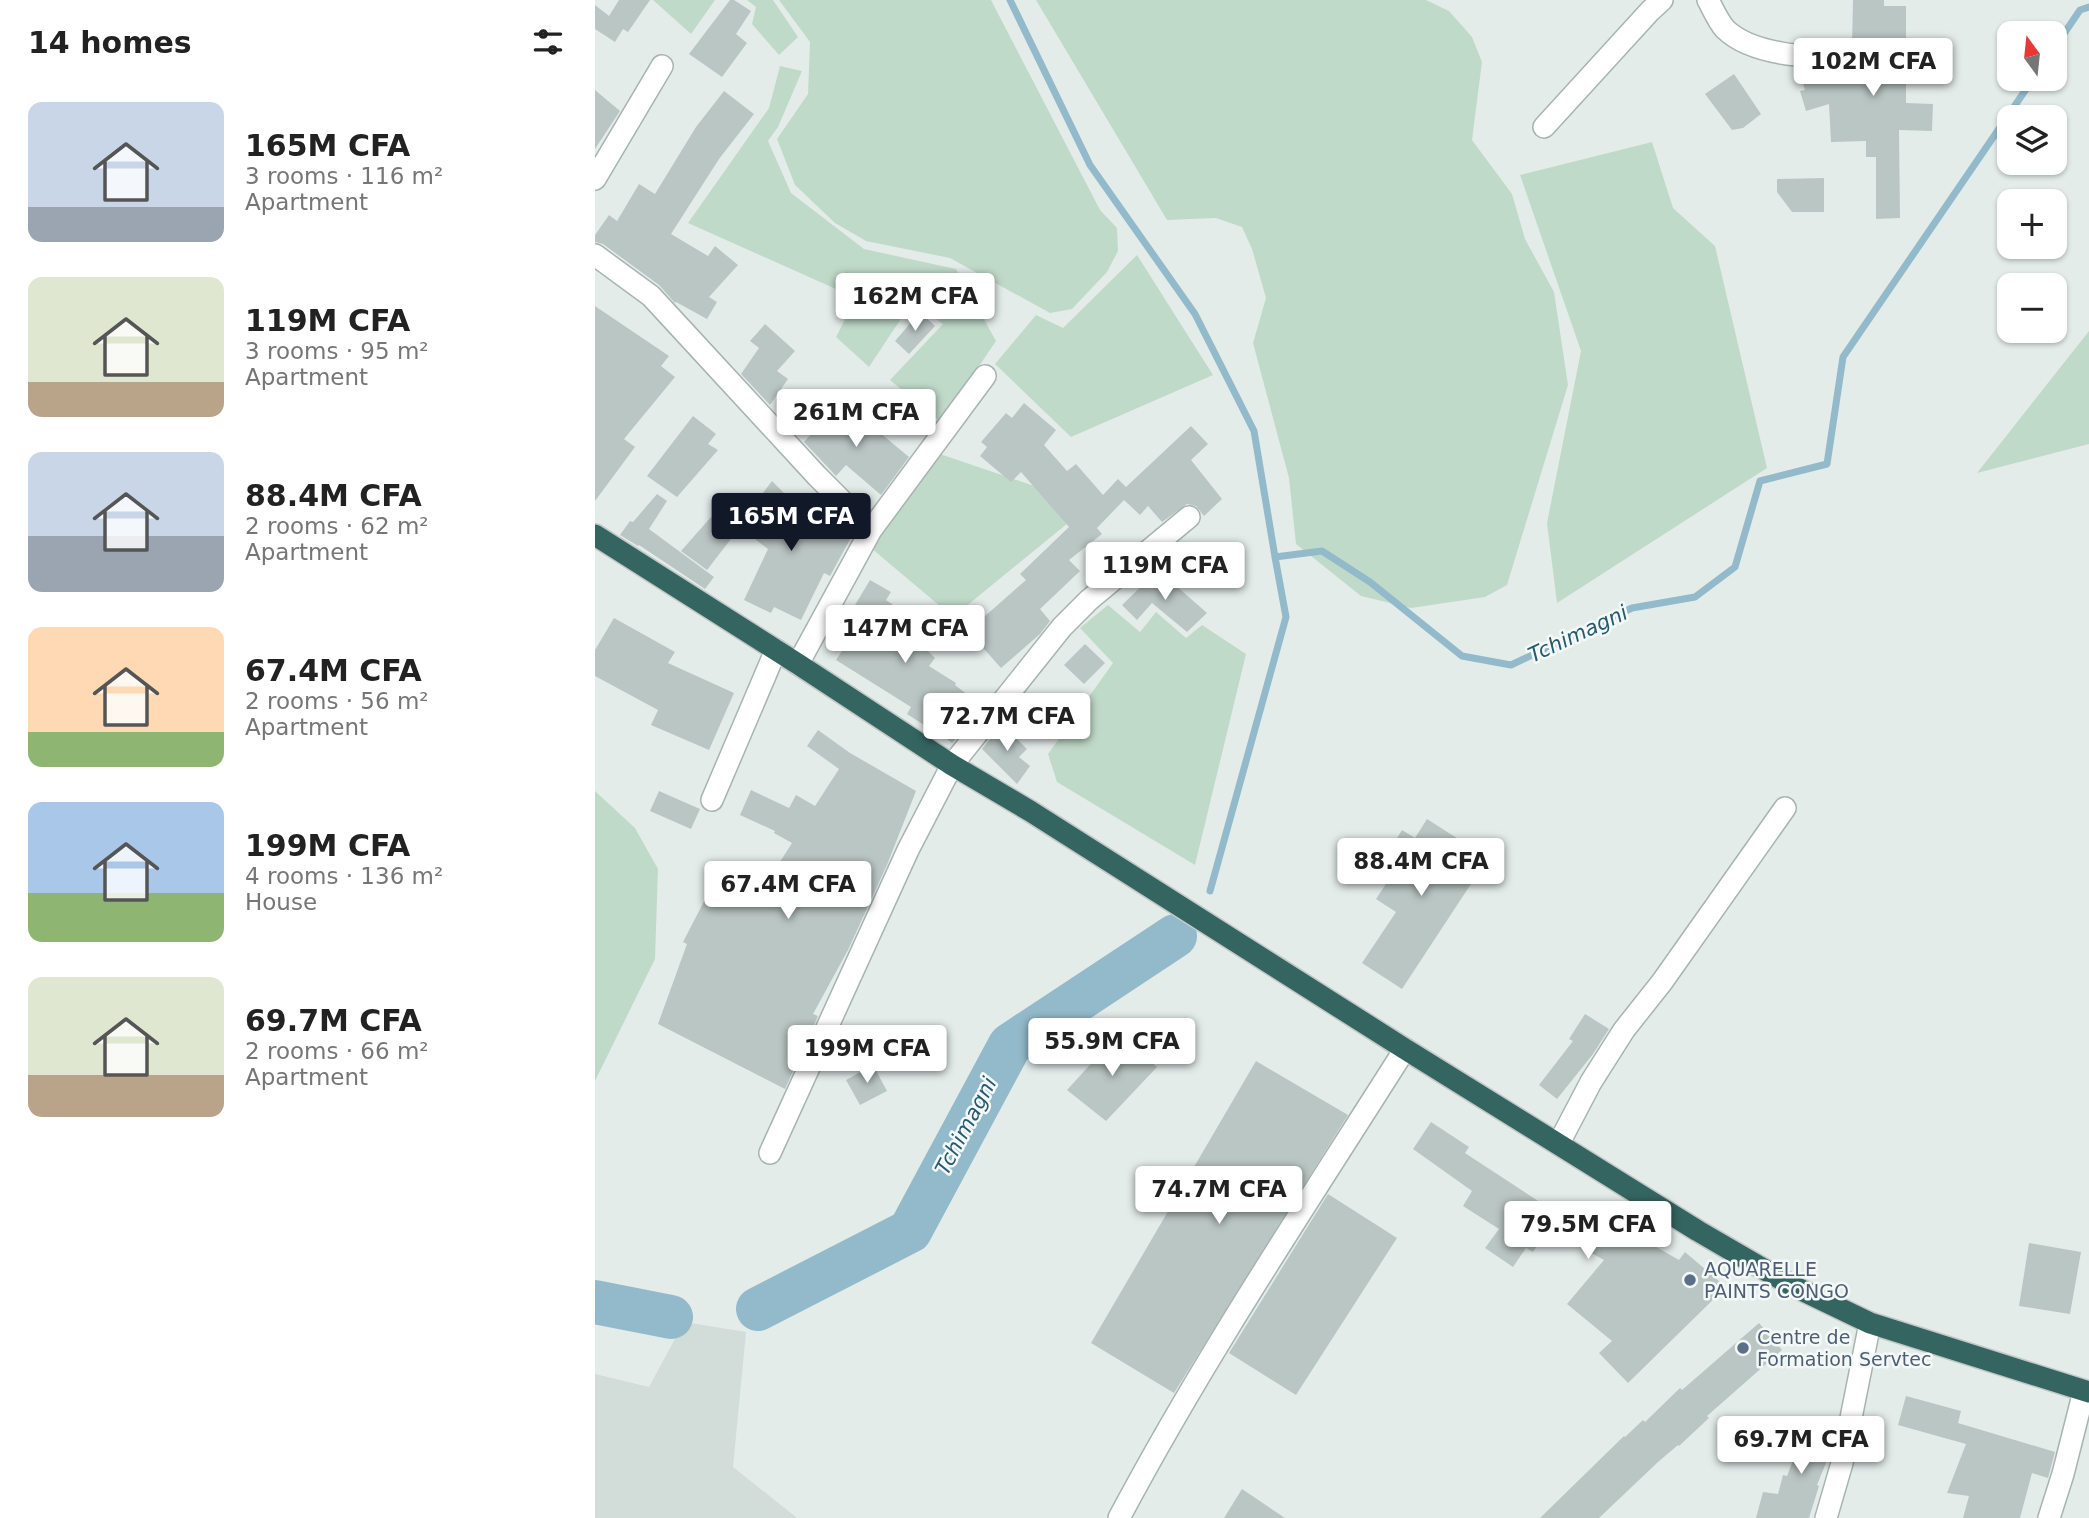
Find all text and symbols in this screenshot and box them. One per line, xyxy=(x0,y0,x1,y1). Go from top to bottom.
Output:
north arrow xyxy=(1997,21,2067,91)
map controls xyxy=(1997,21,2067,343)
icon: filters xyxy=(529,23,567,61)
text: 14 homes xyxy=(28,25,192,60)
pin: 102M CFA xyxy=(1801,38,1945,98)
text: 102M CFA xyxy=(1810,48,1936,74)
button: layers xyxy=(1997,105,2067,175)
text: 165M CFA xyxy=(245,128,410,163)
icon: home xyxy=(84,130,168,214)
text: 3 rooms · 116 m² xyxy=(245,163,443,189)
text: Apartment xyxy=(245,189,368,215)
button: + xyxy=(1997,189,2067,259)
button: − xyxy=(1997,273,2067,343)
pin: 162M CFA xyxy=(843,274,987,333)
text: 162M CFA xyxy=(852,283,978,309)
text: 119M CFA xyxy=(245,303,410,338)
icon: home xyxy=(84,305,168,389)
text: 3 rooms · 95 m² xyxy=(245,338,429,364)
text: Apartment xyxy=(245,364,368,390)
pin: 261M CFA xyxy=(784,390,928,449)
text: 261M CFA xyxy=(793,399,919,425)
text: 88.4M CFA xyxy=(245,478,422,513)
icon: home xyxy=(84,480,168,564)
pin: 165M CFA xyxy=(719,494,863,553)
text: 165M CFA xyxy=(728,503,854,529)
text: 2 rooms · 62 m² xyxy=(245,513,429,539)
text: Apartment xyxy=(245,539,368,565)
pin: 119M CFA xyxy=(1093,542,1237,602)
text: 119M CFA xyxy=(1102,552,1228,578)
water label: Tchimagni xyxy=(1525,601,1632,667)
pin: 147M CFA xyxy=(833,606,977,665)
text: 147M CFA xyxy=(842,615,968,641)
text: 67.4M CFA xyxy=(245,653,422,688)
icon: home xyxy=(84,655,168,739)
text: 2 rooms · 56 m² xyxy=(245,688,429,714)
pin: 72.7M CFA xyxy=(927,694,1087,753)
text: 72.7M CFA xyxy=(939,703,1075,729)
text: Apartment xyxy=(245,714,368,740)
text: 199M CFA xyxy=(245,828,410,863)
icon: home xyxy=(84,830,168,914)
pin: 88.4M CFA xyxy=(1341,838,1501,898)
text: 88.4M CFA xyxy=(1353,848,1489,874)
pin: 67.4M CFA xyxy=(708,862,868,921)
text: 4 rooms · 136 m² xyxy=(245,863,443,889)
text: 67.4M CFA xyxy=(720,871,856,897)
text: House xyxy=(245,889,317,915)
text: 69.7M CFA xyxy=(245,1003,422,1038)
icon: home xyxy=(84,1005,168,1089)
pin: 55.9M CFA xyxy=(1032,1018,1192,1078)
pin: 199M CFA xyxy=(795,1026,939,1085)
text: 55.9M CFA xyxy=(1044,1028,1180,1054)
text: 199M CFA xyxy=(804,1035,930,1061)
text: 2 rooms · 66 m² xyxy=(245,1038,429,1064)
text: Apartment xyxy=(245,1064,368,1090)
water label: Tchimagni xyxy=(930,1073,1002,1179)
pin: 74.7M CFA xyxy=(1139,1166,1299,1226)
text: 74.7M CFA xyxy=(1151,1176,1287,1202)
pin: 79.5M CFA xyxy=(1508,1202,1668,1261)
text: 79.5M CFA xyxy=(1520,1211,1656,1237)
place label: AQUARELLE PAINTS CONGO xyxy=(1704,1258,1849,1302)
marker: AQUARELLE PAINTS CONGO xyxy=(1682,1272,1698,1288)
place label: Centre de Formation Servtec xyxy=(1757,1326,1931,1370)
marker: Centre de Formation Servtec xyxy=(1735,1340,1751,1356)
pin: 69.7M CFA xyxy=(1721,1416,1881,1476)
text: 69.7M CFA xyxy=(1733,1426,1869,1452)

